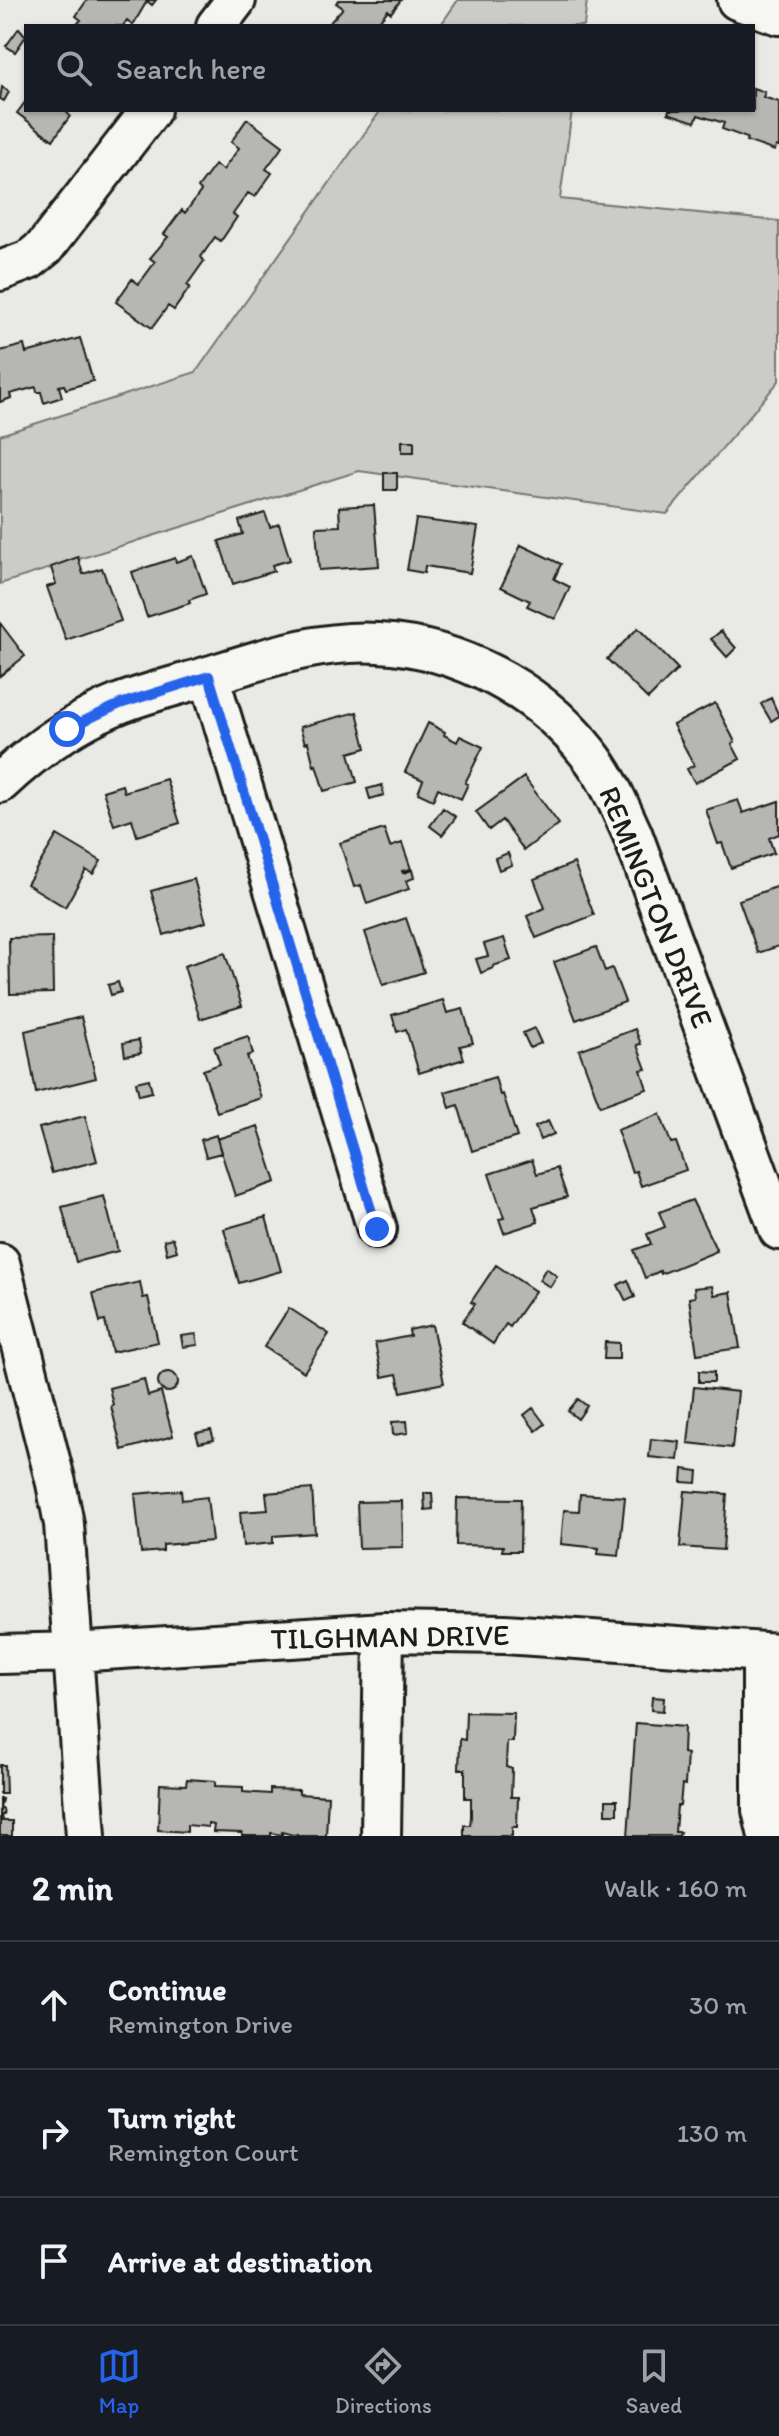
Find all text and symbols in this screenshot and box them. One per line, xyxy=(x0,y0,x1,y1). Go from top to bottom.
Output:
search box xyxy=(24,24,755,112)
icon: search xyxy=(52,46,96,90)
text: Search here xyxy=(116,50,266,87)
route start xyxy=(49,711,85,747)
street label: REMINGTON DRIVE xyxy=(591,781,722,1033)
route end xyxy=(359,1211,395,1247)
street label: TILGHMAN DRIVE xyxy=(270,1616,510,1657)
text: 2 min xyxy=(32,1868,113,1909)
text: Walk · 160 m xyxy=(604,1872,747,1904)
text: Continue xyxy=(108,1971,227,2008)
icon: ahead xyxy=(32,1983,76,2027)
text: 30 m xyxy=(689,1989,747,2021)
text: Remington Drive xyxy=(108,2008,293,2040)
text: Turn right xyxy=(108,2099,236,2136)
icon: right xyxy=(32,2111,76,2155)
text: 130 m xyxy=(677,2117,747,2149)
text: Remington Court xyxy=(108,2136,299,2168)
icon: arrive xyxy=(32,2239,76,2283)
text: Arrive at destination xyxy=(108,2243,372,2280)
tab: Map xyxy=(97,2344,141,2419)
tab: Directions xyxy=(335,2344,432,2419)
tab: Saved xyxy=(626,2344,682,2419)

